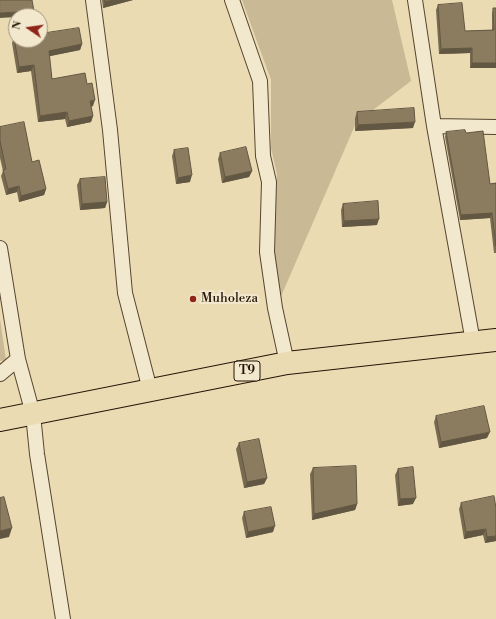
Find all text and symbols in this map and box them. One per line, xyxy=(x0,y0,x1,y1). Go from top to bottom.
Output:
north arrow xyxy=(8,8,48,48)
text: N xyxy=(9,20,25,31)
place label: Muholeza xyxy=(201,291,258,307)
marker: Muholeza xyxy=(188,294,198,304)
road number: T9 xyxy=(234,361,260,381)

